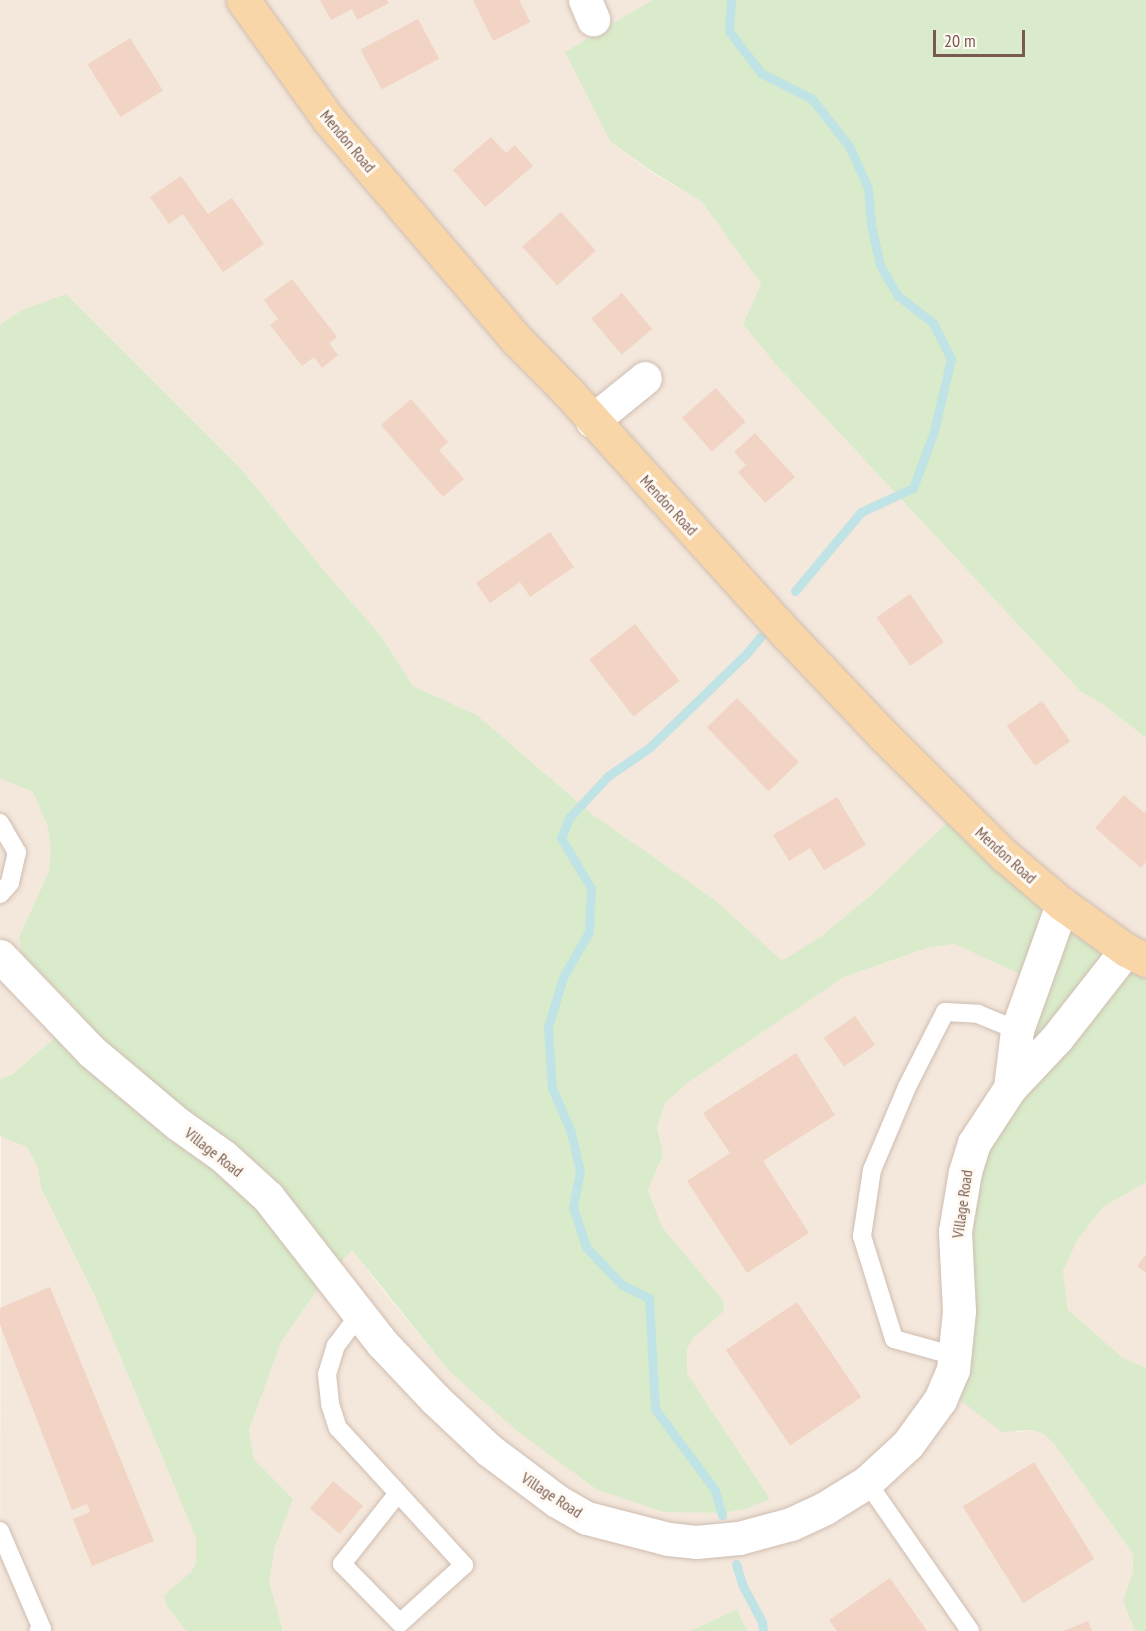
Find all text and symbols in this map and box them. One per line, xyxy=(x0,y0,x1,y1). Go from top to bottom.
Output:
scale bar xyxy=(936,18,1028,56)
text: 20 m xyxy=(944,29,976,52)
street label: Mendon Road xyxy=(316,106,380,176)
street label: Mendon Road xyxy=(636,471,702,539)
street label: Mendon Road xyxy=(972,823,1040,887)
street label: Village Road xyxy=(181,1123,247,1181)
street label: Village Road xyxy=(948,1169,976,1239)
street label: Village Road xyxy=(518,1468,586,1522)

